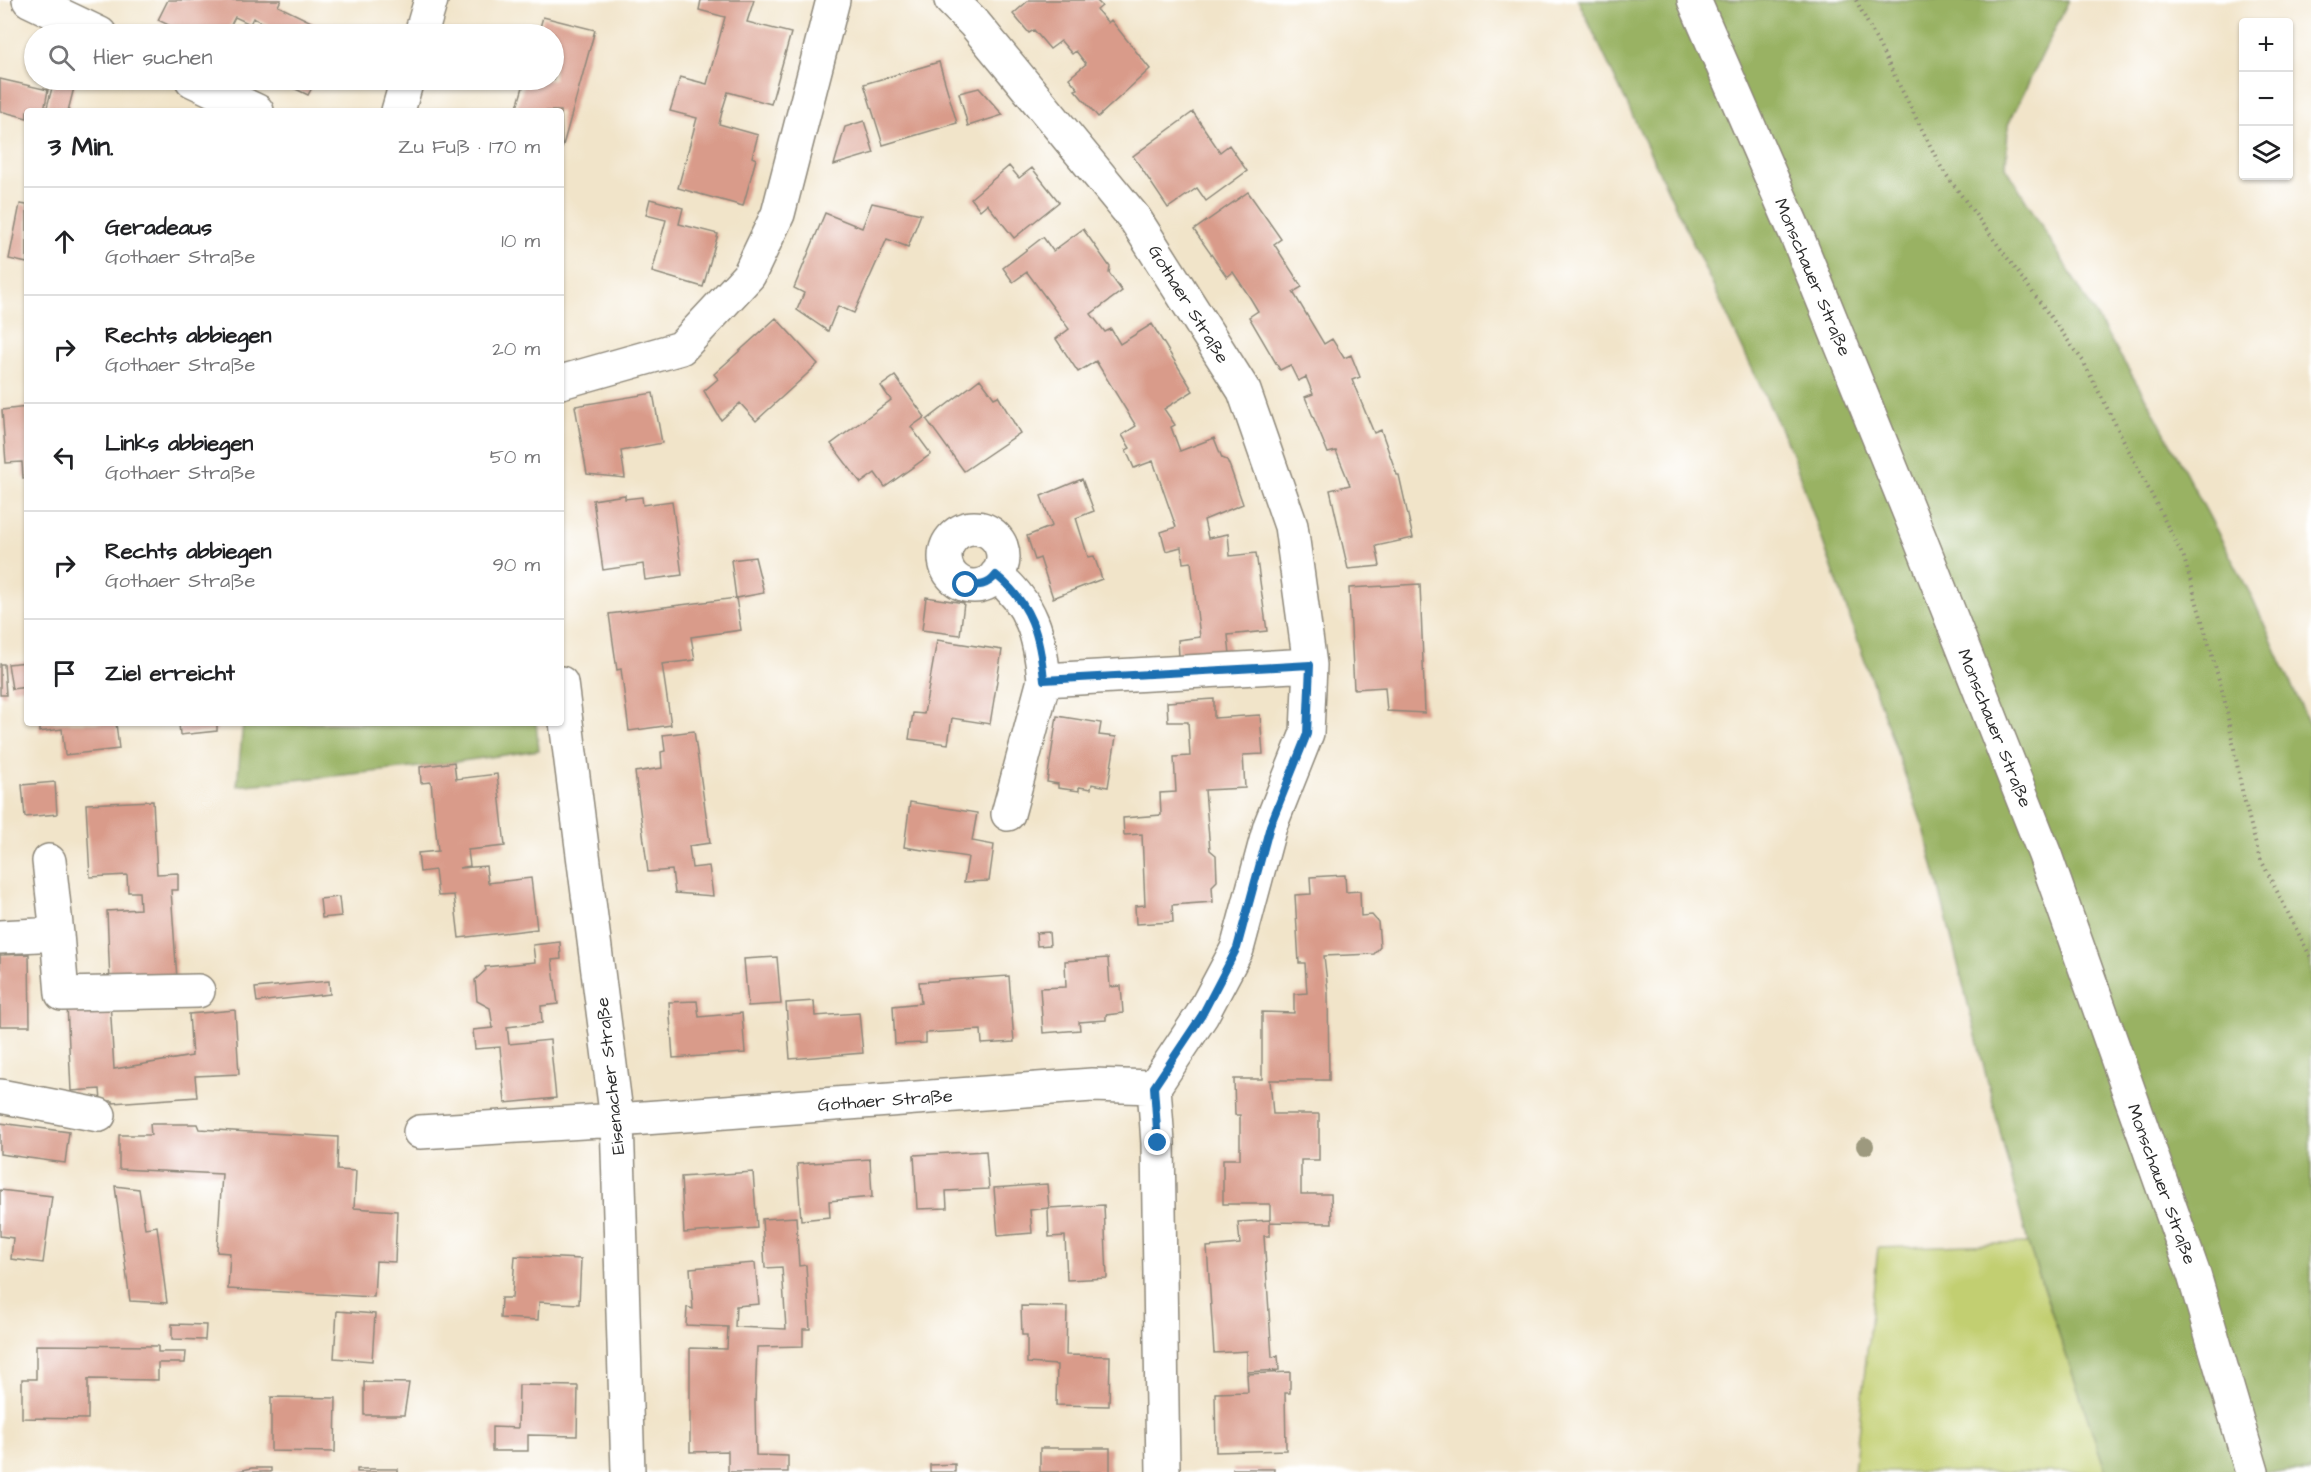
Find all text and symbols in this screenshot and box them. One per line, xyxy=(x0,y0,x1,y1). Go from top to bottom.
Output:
map controls xyxy=(2239,18,2293,180)
button: + xyxy=(2239,18,2293,72)
search box xyxy=(24,24,564,90)
icon: search xyxy=(45,41,78,74)
text: Hier suchen xyxy=(93,42,212,73)
button: − xyxy=(2239,72,2293,126)
button: layers xyxy=(2239,126,2293,180)
text: 3 Min. xyxy=(48,129,114,165)
text: Zu Fuß · 170 m xyxy=(398,133,540,161)
street label: Monschauer Straße xyxy=(1768,195,1857,360)
text: Geradeaus xyxy=(105,212,212,243)
icon: ahead xyxy=(48,225,81,258)
text: 10 m xyxy=(501,227,540,255)
street label: Gothaer Straße xyxy=(1142,240,1235,368)
text: Gothaer Straße xyxy=(105,243,255,271)
text: Rechts abbiegen xyxy=(105,320,272,351)
icon: right xyxy=(48,333,81,366)
text: 20 m xyxy=(492,335,540,363)
text: Gothaer Straße xyxy=(105,351,255,379)
text: Links abbiegen xyxy=(105,428,253,459)
icon: left xyxy=(48,441,81,474)
text: 50 m xyxy=(490,443,540,471)
text: Gothaer Straße xyxy=(105,459,255,487)
text: Rechts abbiegen xyxy=(105,536,272,567)
icon: right xyxy=(48,549,81,582)
text: 90 m xyxy=(492,551,540,579)
text: Gothaer Straße xyxy=(105,567,255,595)
route start xyxy=(952,571,978,597)
street label: Monschauer Straße xyxy=(1951,645,2038,811)
icon: arrive xyxy=(48,657,81,690)
text: Ziel erreicht xyxy=(105,658,235,689)
street label: Eisenacher Straße xyxy=(590,996,631,1156)
street label: Gothaer Straße xyxy=(817,1083,954,1118)
street label: Monschauer Straße xyxy=(2121,1100,2202,1268)
route end xyxy=(1144,1129,1170,1155)

